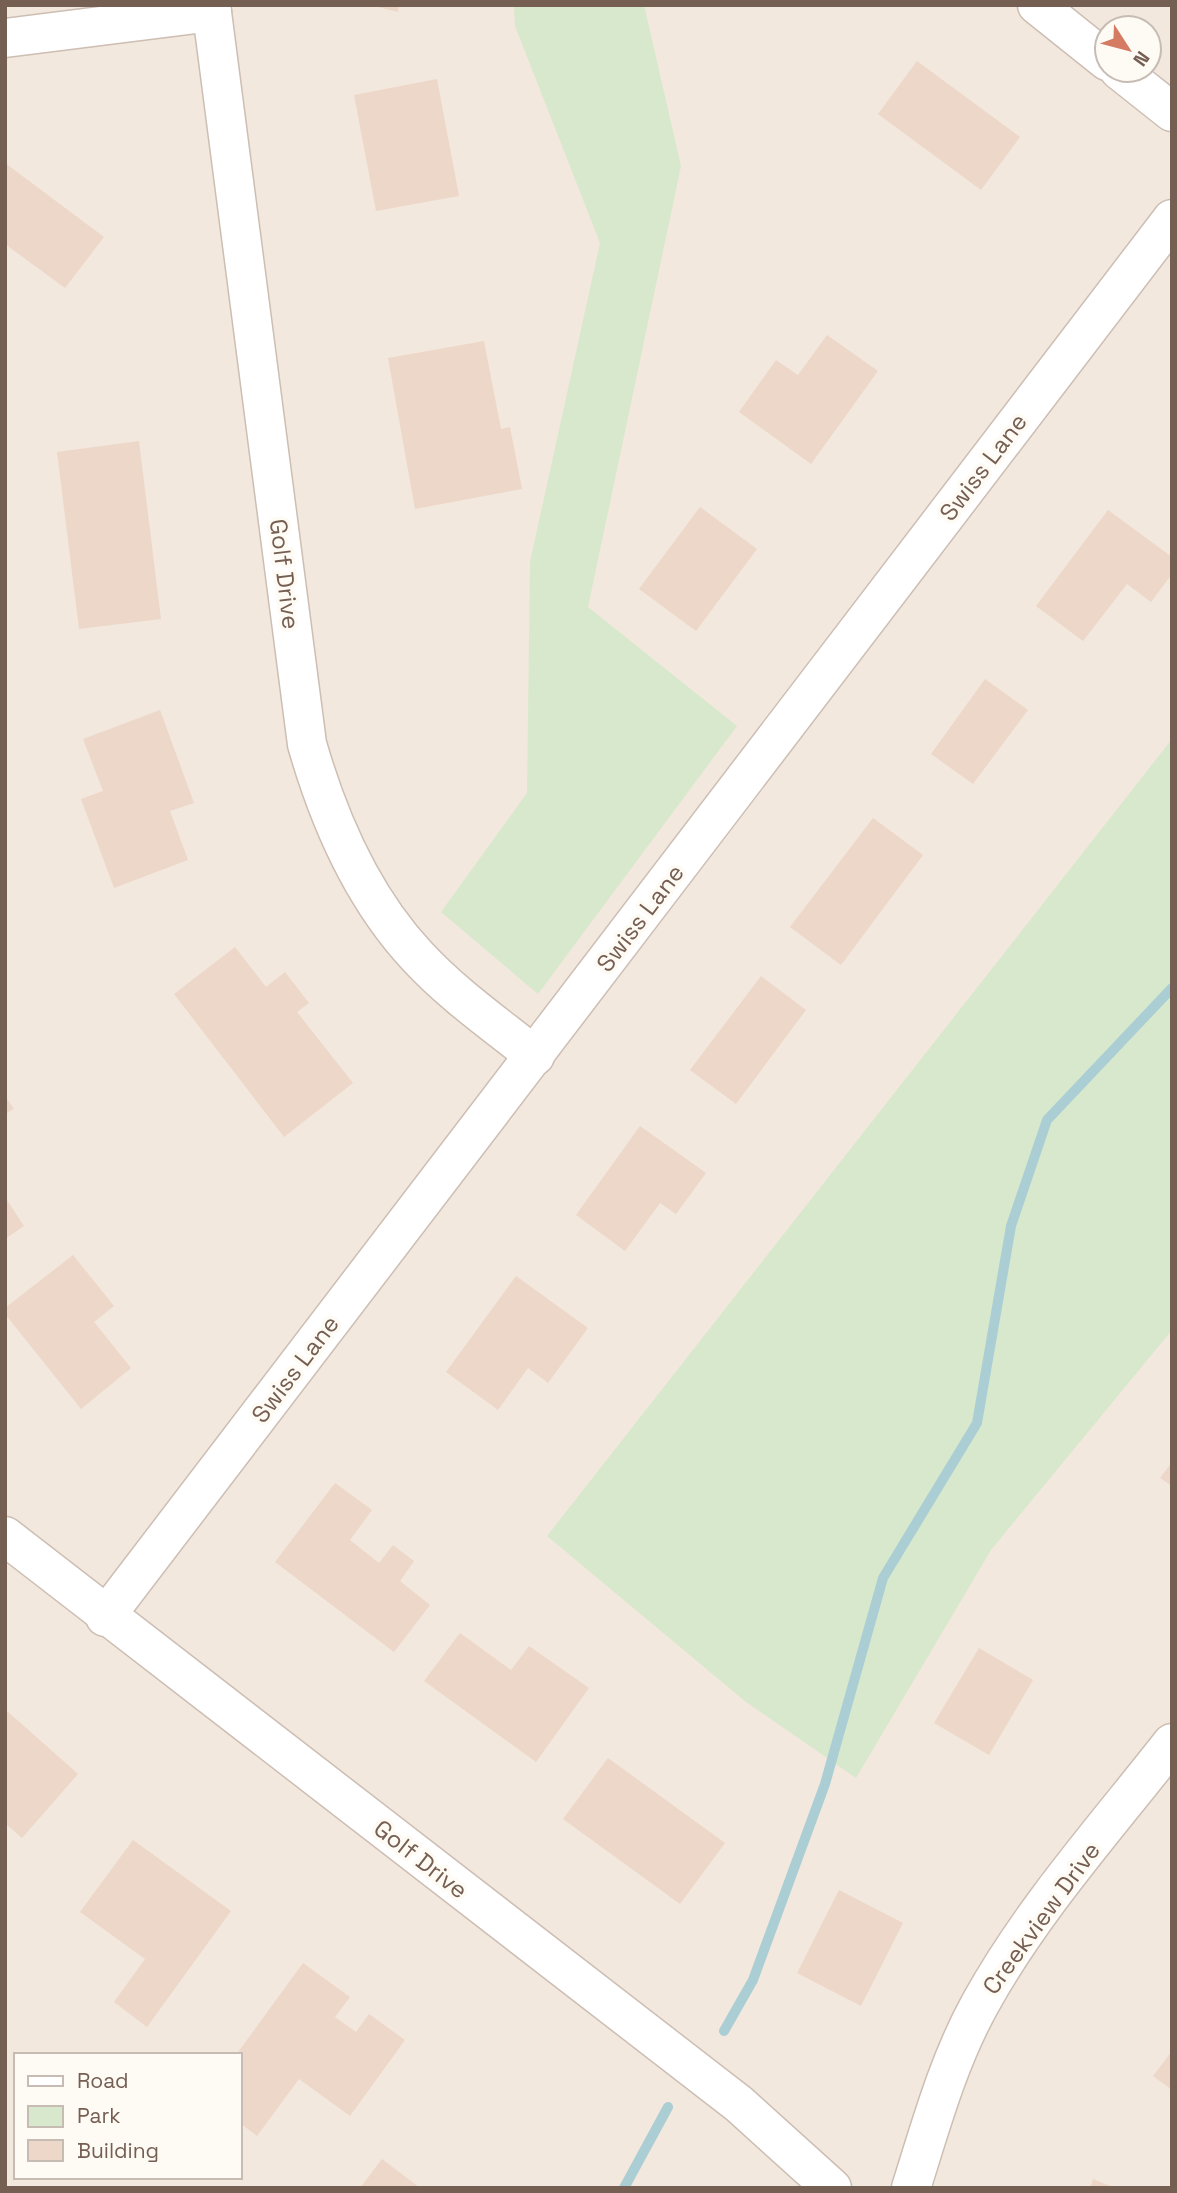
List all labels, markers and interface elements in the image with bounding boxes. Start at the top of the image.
north arrow [1093,14,1163,84]
text: N [1127,46,1155,71]
street label: Swiss Lane [932,407,1034,527]
street label: Golf Drive [263,517,307,631]
street label: Swiss Lane [589,858,691,978]
street label: Swiss Lane [244,1309,346,1429]
street label: Golf Drive [368,1813,474,1905]
street label: Creekview Drive [975,1836,1107,2000]
legend [14,2053,242,2179]
text: Road [77,2067,129,2094]
text: Park [77,2102,121,2129]
text: Building [77,2137,159,2164]

